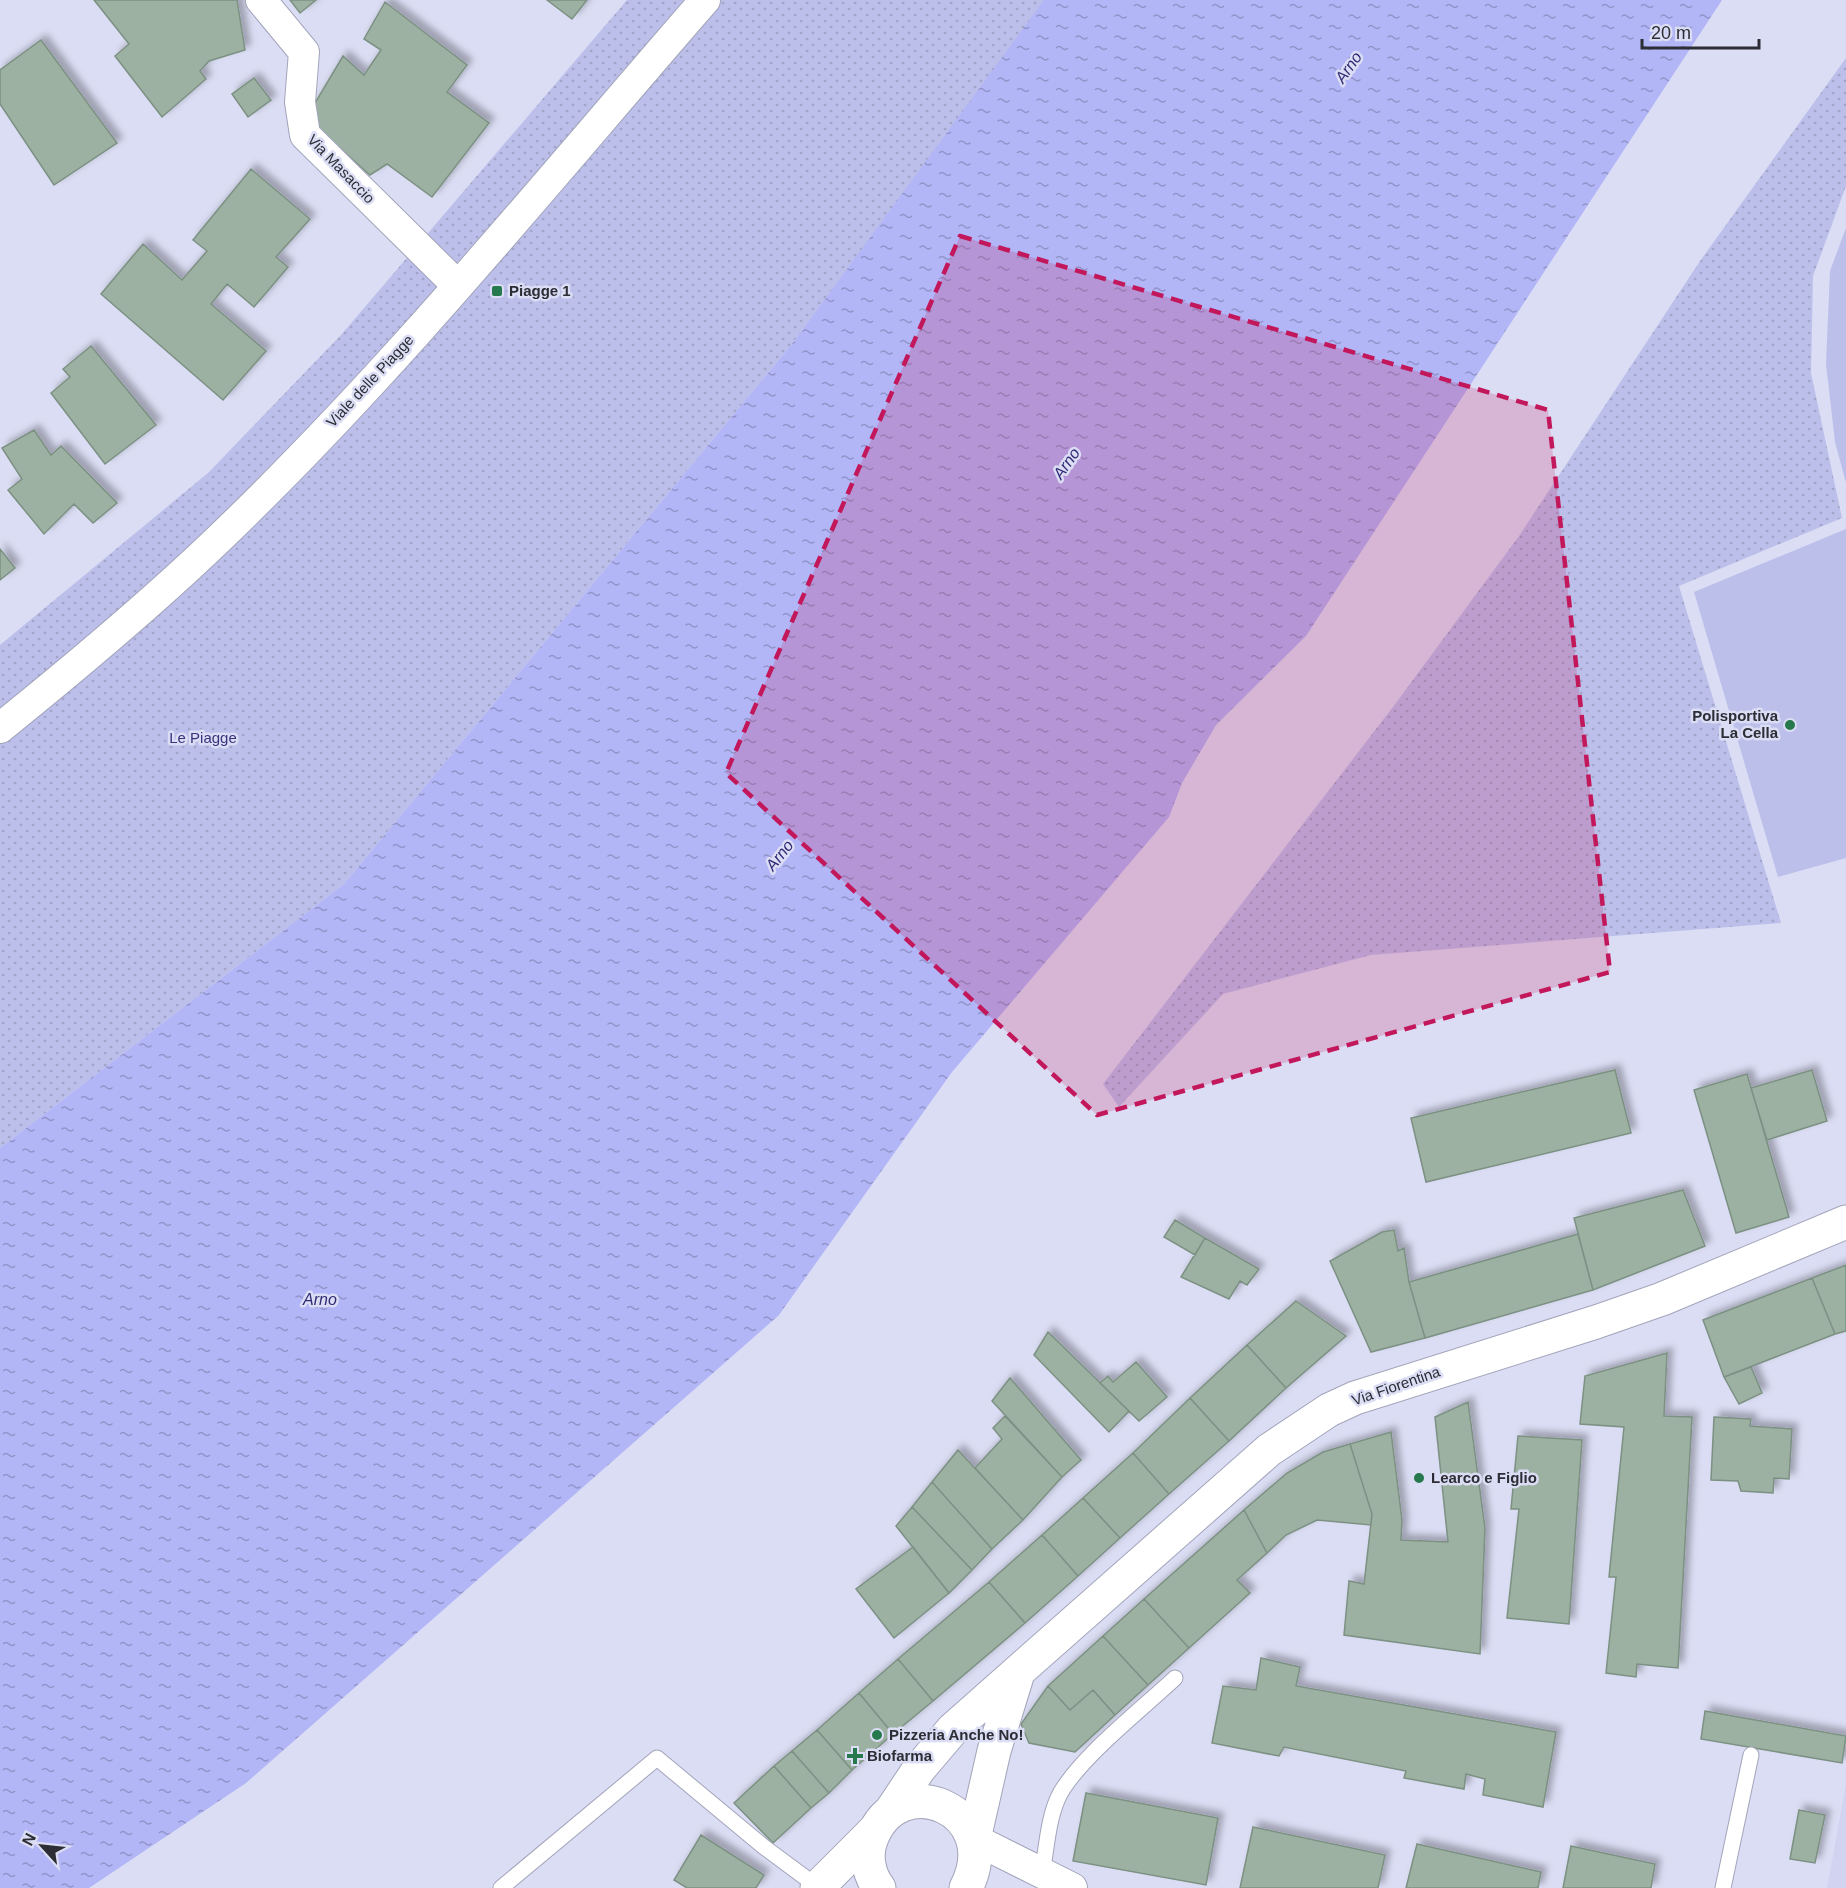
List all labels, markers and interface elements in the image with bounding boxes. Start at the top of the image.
scale bar [1642,12,1759,50]
text: 20 m [1651,23,1691,43]
water label: Arno [1331,48,1365,87]
street label: Via Masaccio [304,131,378,207]
place label: Piagge 1 [509,282,571,299]
marker: Piagge 1 [490,284,504,298]
street label: Viale delle Piagge [323,331,417,430]
water label: Arno [1049,444,1083,483]
place label: Polisportiva La Cella [1692,707,1779,741]
marker: Polisportiva La Cella [1783,718,1797,732]
park label: Le Piagge [169,729,237,746]
water label: Arno [762,837,797,875]
water label: Arno [302,1291,337,1308]
street label: Via Fiorentina [1349,1362,1443,1409]
place label: Learco e Figlio [1431,1469,1537,1486]
marker: Learco e Figlio [1412,1471,1426,1485]
place label: Pizzeria Anche No! [889,1726,1023,1743]
marker: Pizzeria Anche No! [870,1728,884,1742]
place label: Biofarma [867,1747,933,1764]
marker: Biofarma [848,1749,862,1763]
north arrow [12,1816,72,1876]
text: N [19,1830,39,1848]

